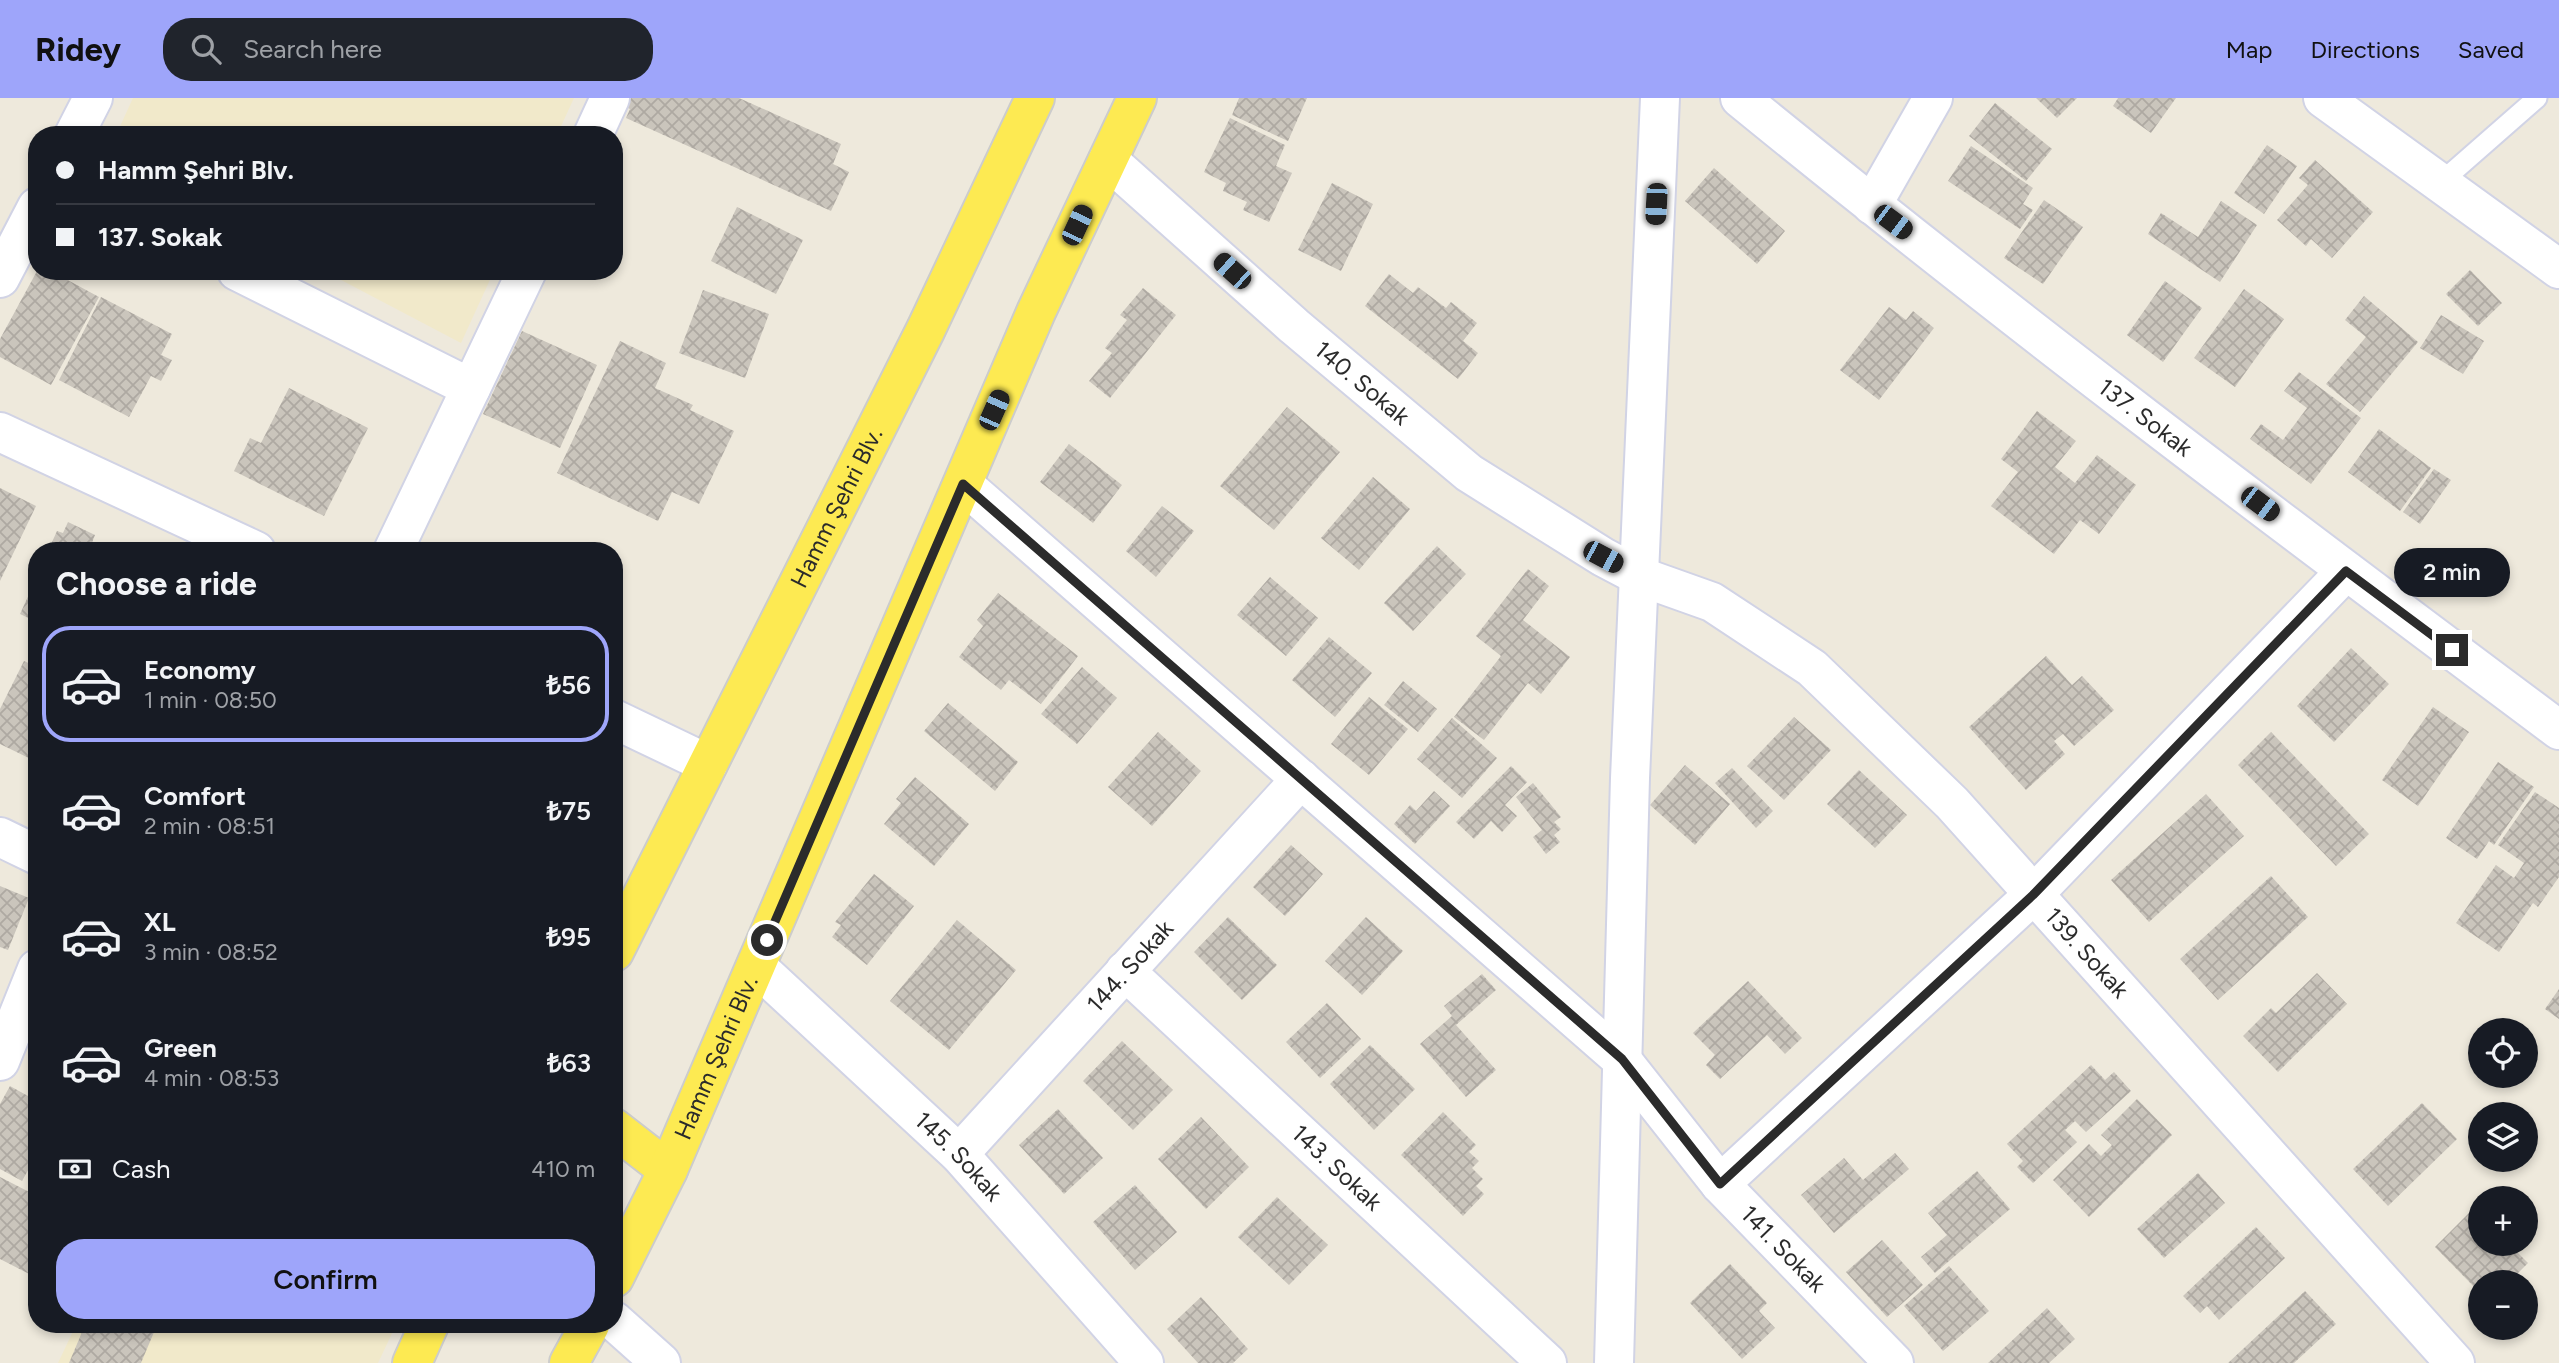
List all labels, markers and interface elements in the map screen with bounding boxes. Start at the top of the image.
search box [163,18,653,81]
text: Ridey [35,30,121,69]
icon: search [187,30,225,68]
text: Search here [243,33,382,65]
text: Map [2226,35,2272,64]
text: Directions [2310,35,2420,64]
text: Saved [2458,35,2524,64]
text: Hamm Şehri Blv. [98,154,294,186]
car [1645,182,1668,226]
car [1870,201,1917,243]
car [1059,202,1096,248]
text: 137. Sokak [98,221,223,253]
car [1210,249,1255,293]
street label: 140. Sokak [1309,335,1416,431]
street label: 137. Sokak [2093,372,2198,463]
car [976,387,1013,433]
street label: Hamm Şehri Blv. [784,422,888,592]
car [2237,483,2284,525]
car [1580,538,1627,576]
callout: 2 min [2394,548,2510,598]
text: 2 min [2423,558,2481,586]
text: Choose a ride [56,565,257,603]
route end [2436,634,2468,666]
icon: car [60,653,123,716]
text: Economy [144,654,256,686]
text: ₺56 [546,669,591,701]
text: 1 min · 08:50 [144,686,277,714]
icon: car [60,779,123,842]
text: Comfort [144,780,246,812]
text: ₺75 [547,795,591,827]
text: 2 min · 08:51 [144,812,275,840]
street label: 139. Sokak [2039,901,2135,1004]
icon: car [60,905,123,968]
text: XL [144,906,176,938]
street label: 144. Sokak [1080,914,1179,1018]
text: ₺95 [546,921,591,953]
route start [751,924,783,956]
text: 3 min · 08:52 [144,938,278,966]
street label: Hamm Şehri Blv. [668,971,764,1144]
map controls [2468,1018,2538,1340]
button: locate [2468,1018,2538,1088]
icon: car [60,1031,123,1094]
text: Green [144,1032,217,1064]
text: ₺63 [547,1047,591,1079]
text: 4 min · 08:53 [144,1064,279,1092]
button: layers [2468,1102,2538,1172]
street label: 145. Sokak [909,1105,1009,1207]
street label: 143. Sokak [1286,1118,1389,1217]
icon: cash [56,1150,94,1188]
text: Cash [112,1153,171,1185]
text: 410 m [531,1155,595,1183]
button: + [2468,1186,2538,1256]
street label: 141. Sokak [1735,1199,1832,1298]
button: Confirm [56,1239,595,1319]
button: − [2468,1270,2538,1340]

